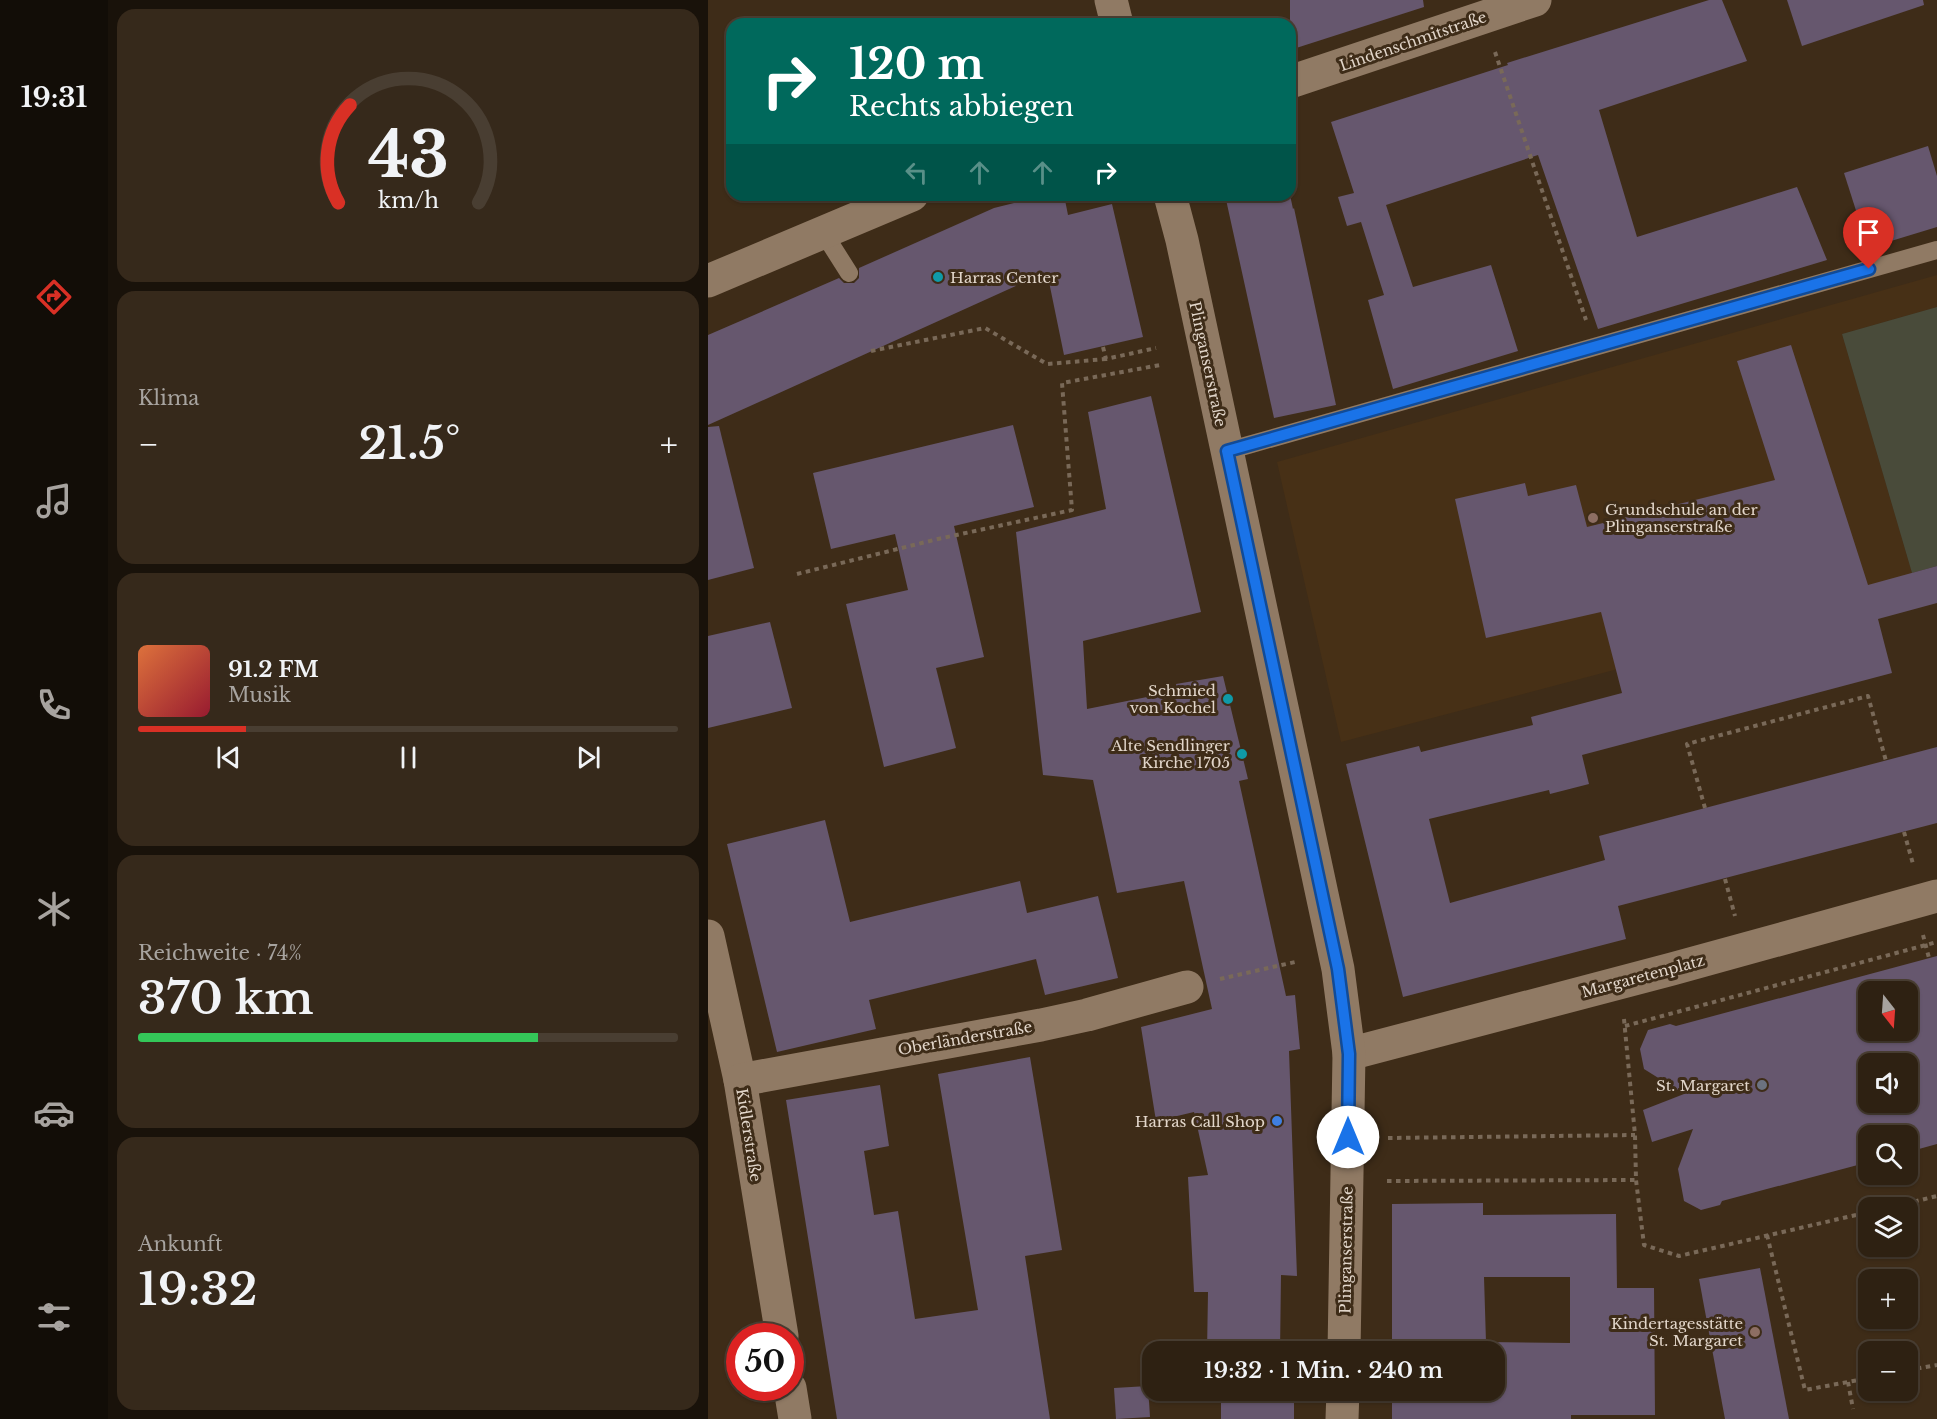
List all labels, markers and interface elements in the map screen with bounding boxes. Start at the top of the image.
street label: Lindenschmitstraße [1337,7,1489,75]
text: 120 m [849,38,984,90]
icon: right [750,42,828,120]
text: 19:31 [21,81,87,114]
text: Rechts abbiegen [849,90,1074,123]
text: 43 [367,116,449,194]
icon: left [900,156,933,189]
icon: ahead [963,156,996,189]
icon: ahead [1026,156,1059,189]
icon: right [1089,156,1122,189]
text: km/h [378,187,439,214]
pin [1843,207,1894,269]
icon: arrive [1852,216,1885,249]
place label: Harras Center [950,268,1059,287]
marker: Harras Center [931,270,945,284]
icon: directions [33,276,75,318]
street label: Plinganserstraße [1185,300,1231,428]
text: Klima [138,386,199,410]
text: 21.5° [358,415,460,471]
text: − [138,424,159,465]
text: + [660,424,678,465]
icon: music [33,480,75,522]
place label: Grundschule an der Plinganserstraße [1605,500,1758,536]
marker: Grundschule an der Plinganserstraße [1586,511,1600,525]
text: 91.2 FM [228,656,319,683]
place label: Schmied von Kochel [1130,681,1216,717]
text: Musik [228,683,291,707]
icon: phone [33,684,75,726]
marker: Schmied von Kochel [1221,692,1235,706]
place label: Alte Sendlinger Kirche 1705 [1110,736,1231,772]
icon: previous [212,741,245,774]
icon: pause [392,741,425,774]
icon: next [572,741,605,774]
marker: Alte Sendlinger Kirche 1705 [1235,747,1249,761]
icon: climate [33,888,75,930]
text: Reichweite · 74% [138,941,302,965]
street label: Margaretenplatz [1579,950,1707,1002]
text: 370 km [138,970,314,1026]
north arrow [1858,981,1918,1041]
map controls [1858,981,1918,1401]
street label: Oberländerstraße [896,1017,1034,1059]
button: sound [1858,1053,1918,1113]
place label: St. Margaret [1656,1076,1750,1095]
marker: St. Margaret [1755,1078,1769,1092]
street label: Kidlerstraße [732,1087,766,1183]
icon: car [33,1092,75,1134]
position arrow [1316,1105,1380,1169]
place label: Harras Call Shop [1135,1112,1265,1131]
marker: Harras Call Shop [1270,1114,1284,1128]
button: search [1858,1125,1918,1185]
street label: Plinganserstraße [1335,1186,1357,1314]
button: layers [1858,1197,1918,1257]
text: Ankunft [138,1232,223,1256]
text: 19:32 [138,1261,258,1317]
button: + [1858,1269,1918,1329]
icon: filters [33,1296,75,1338]
place label: Kindertagesstätte St. Margaret [1611,1314,1743,1350]
speed limit sign: 50 [726,1323,804,1401]
marker: Kindertagesstätte St. Margaret [1748,1325,1762,1339]
button: − [1858,1341,1918,1401]
text: 19:32 · 1 Min. · 240 m [1204,1357,1443,1384]

